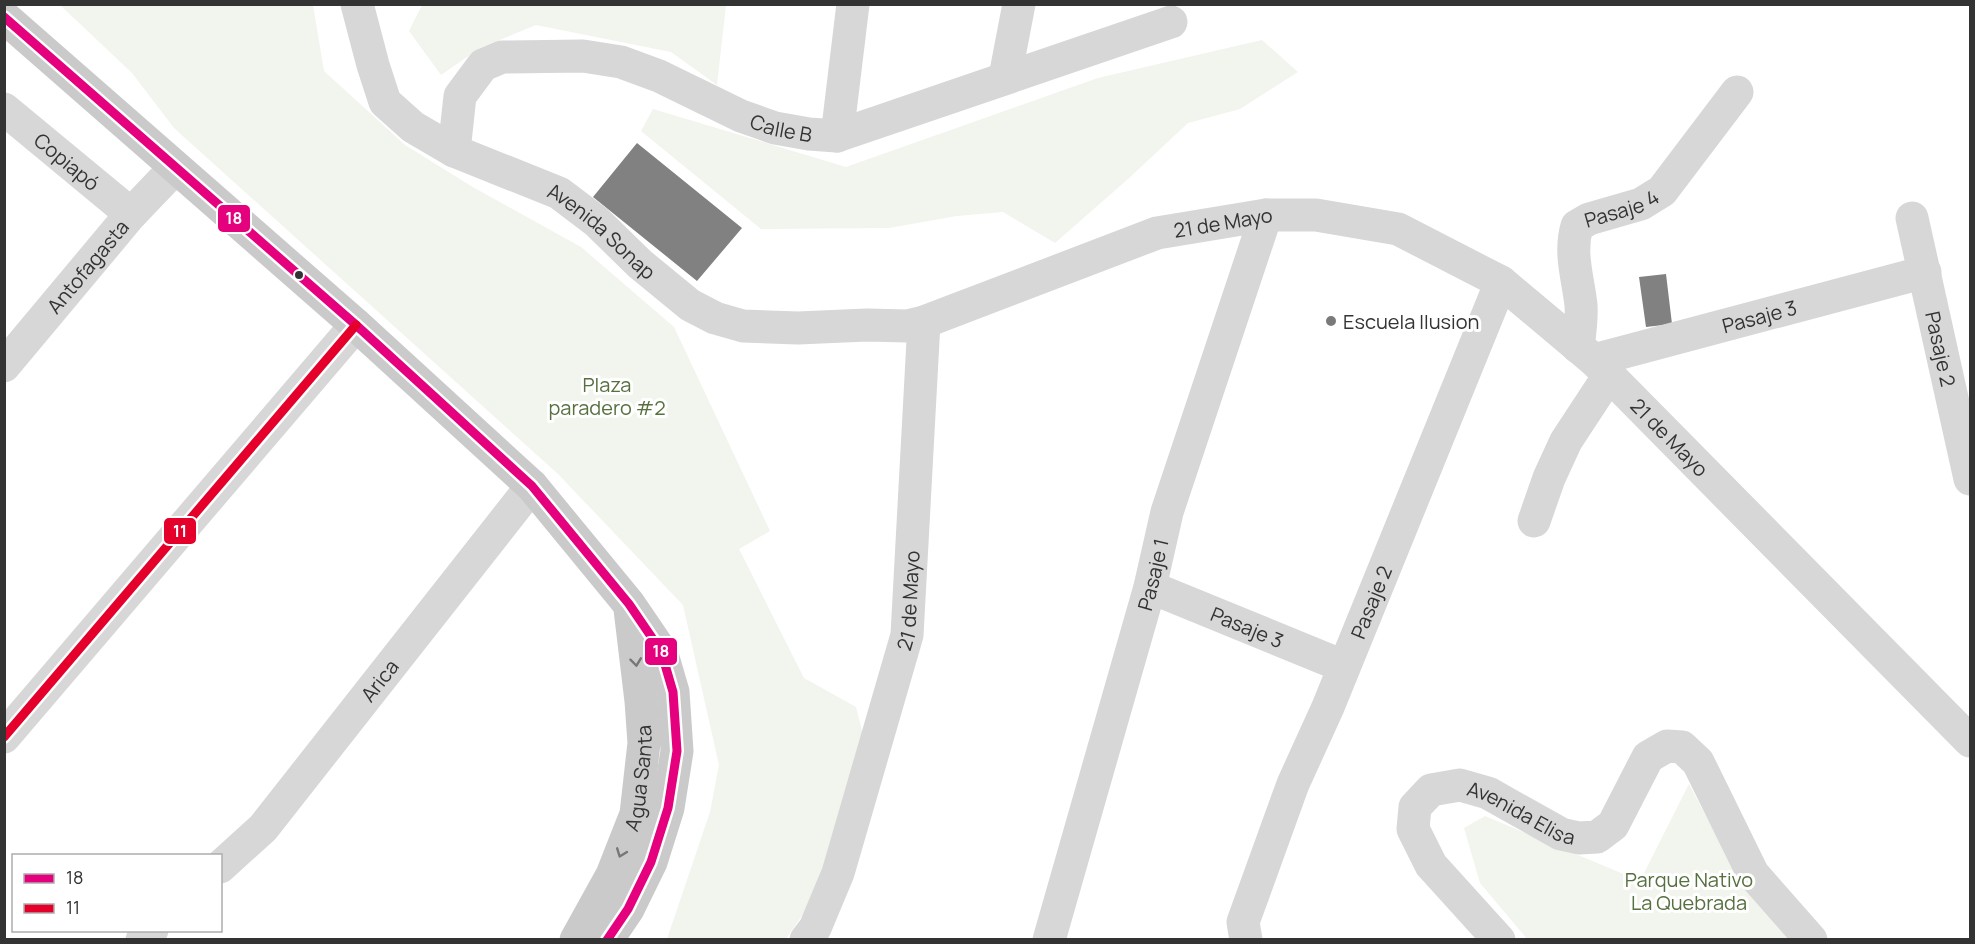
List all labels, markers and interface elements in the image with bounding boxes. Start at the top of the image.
street label: Calle B [747,107,814,148]
street label: Copiapó [29,126,106,196]
street label: Avenida Sonap [544,176,662,285]
street label: Pasaje 4 [1581,183,1664,233]
street label: 21 de Mayo [1172,202,1273,244]
line badge: 18 [217,204,251,233]
text: 18 [226,207,242,229]
street label: Antofagasta [40,214,134,319]
unlabelled marker [293,269,305,281]
street label: Pasaje 3 [1719,293,1800,339]
place label: Escuela Ilusion [1343,308,1479,335]
street label: Pasaje 2 [1920,309,1963,389]
marker: Escuela Ilusion [1324,314,1338,328]
park label: Plaza paradero #2 [548,371,666,421]
street label: 21 de Mayo [1625,392,1715,482]
line badge: 11 [163,517,197,545]
text: 11 [173,520,187,542]
street label: Pasaje 1 [1131,536,1174,613]
street label: 21 de Mayo [890,550,925,654]
street label: Pasaje 2 [1344,561,1398,642]
street label: Pasaje 3 [1207,600,1288,654]
line badge: 18 [644,637,678,666]
text: 18 [653,640,669,662]
street label: Arica [354,654,404,707]
one-way arrow [630,657,642,667]
street label: Agua Santa [617,724,658,835]
street label: Avenida Elisa [1464,774,1578,850]
one-way arrow [615,848,628,858]
legend [12,854,222,932]
text: 18 [66,865,83,889]
park label: Parque Nativo La Quebrada [1625,866,1753,916]
text: 11 [66,895,80,919]

